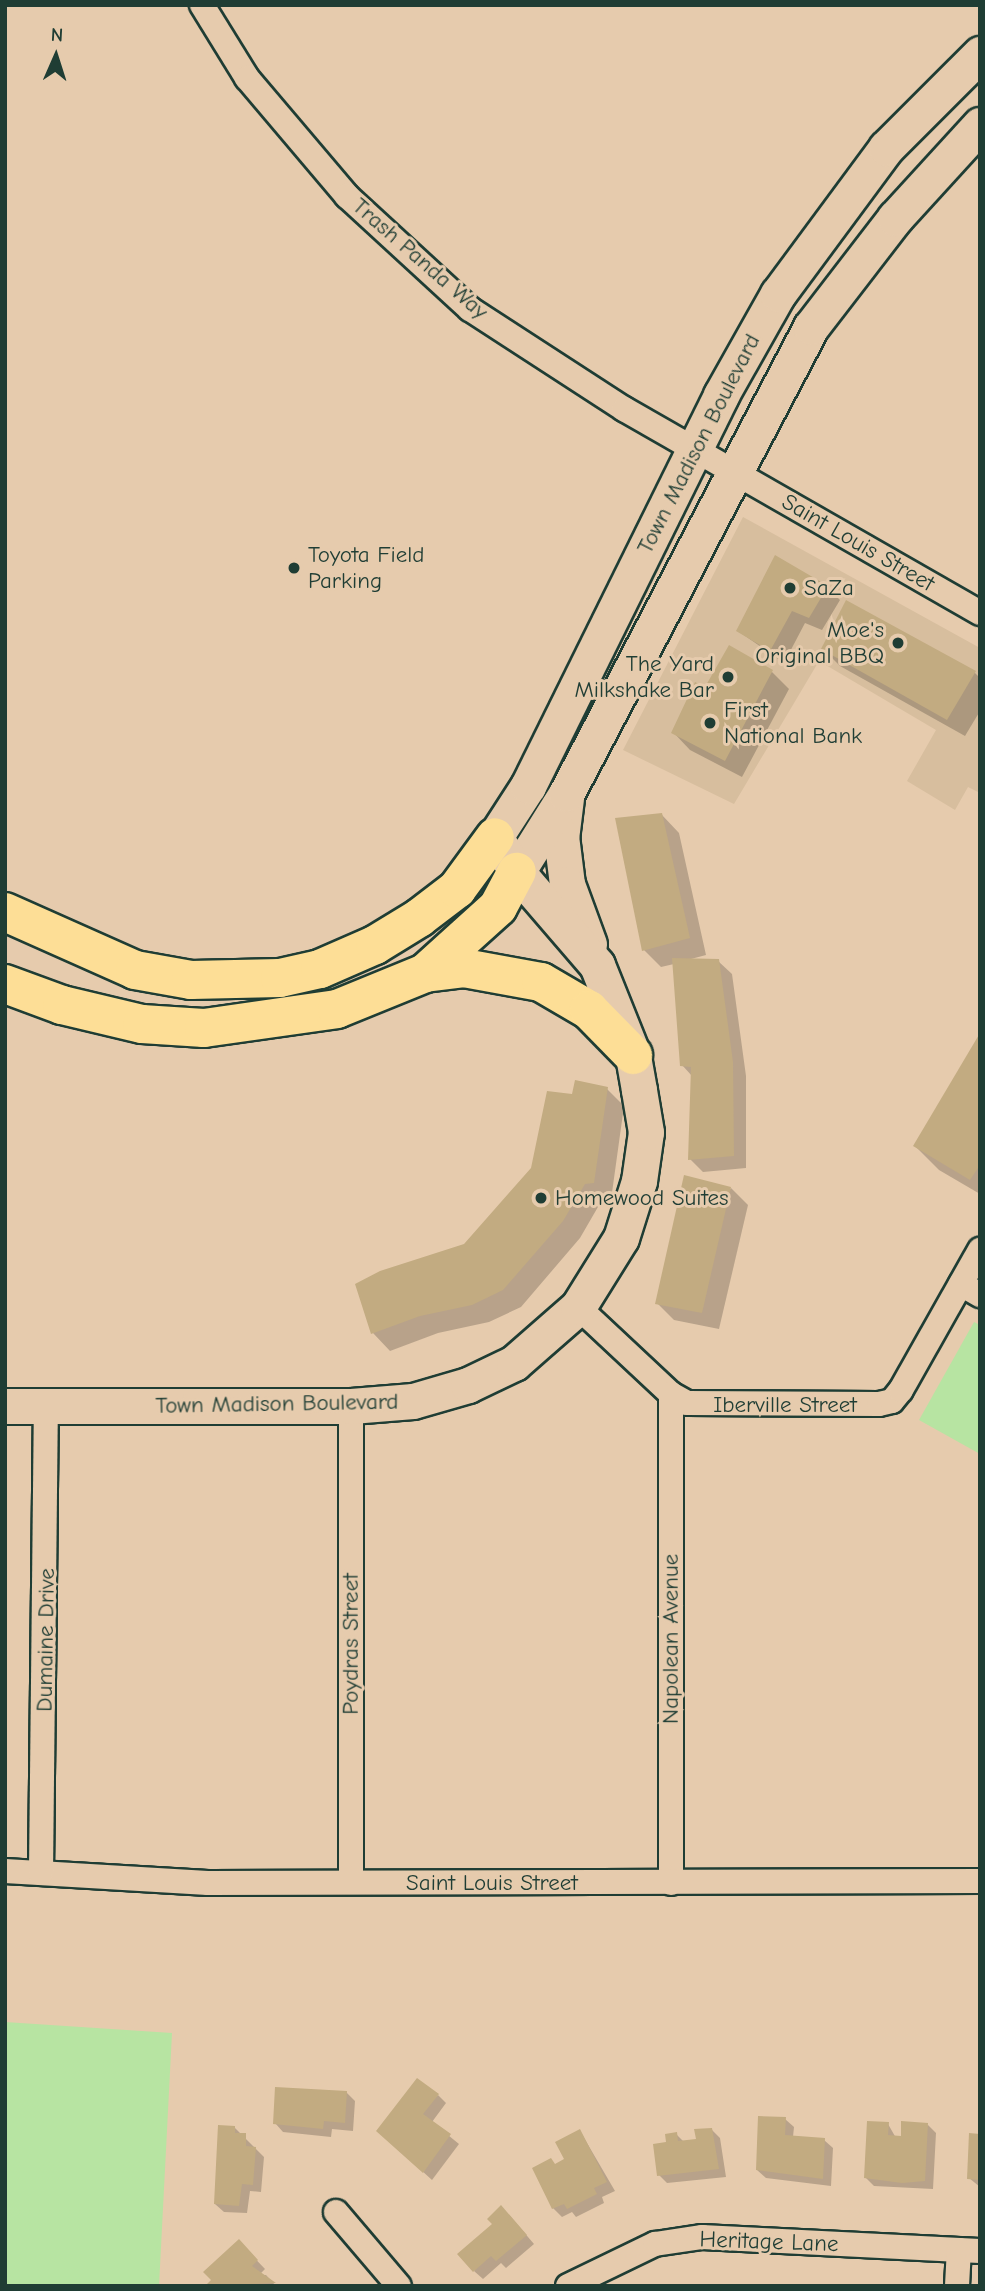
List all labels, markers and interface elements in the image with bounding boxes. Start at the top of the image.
north arrow [21,21,91,91]
text: N [50,24,64,46]
street label: Trash Panda Way [346,193,494,325]
street label: Town Madison Boulevard [632,329,766,559]
street label: Saint Louis Street [777,488,939,598]
place label: Toyota Field Parking [308,541,425,595]
marker: Toyota Field Parking [286,560,302,576]
place label: SaZa [804,574,854,602]
marker: SaZa [782,580,798,596]
place label: Moe's Original BBQ [755,616,884,670]
marker: Moe's Original BBQ [890,635,906,651]
place label: The Yard Milkshake Bar [574,650,714,704]
marker: The Yard Milkshake Bar [720,669,736,685]
place label: First National Bank [724,696,862,750]
marker: First National Bank [702,715,718,731]
place label: Homewood Suites [555,1184,729,1212]
marker: Homewood Suites [533,1190,549,1206]
street label: Town Madison Boulevard [155,1388,399,1420]
street label: Iberville Street [713,1391,857,1419]
street label: Napolean Avenue [657,1554,685,1724]
street label: Dumaine Drive [31,1568,61,1712]
street label: Poydras Street [337,1573,365,1715]
street label: Saint Louis Street [406,1869,578,1897]
street label: Heritage Lane [699,2226,839,2258]

